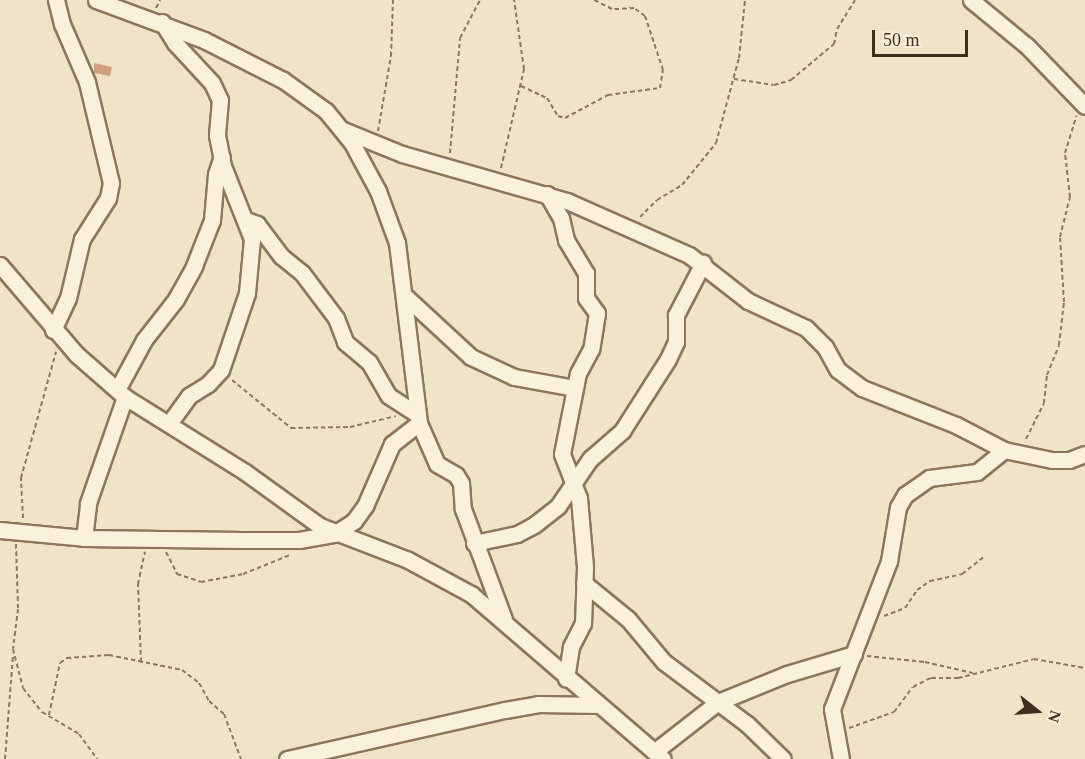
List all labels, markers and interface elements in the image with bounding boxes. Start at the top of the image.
scale bar [875,18,971,56]
text: 50 m [883,30,920,50]
north arrow [1007,681,1067,741]
text: N [1045,708,1065,724]

